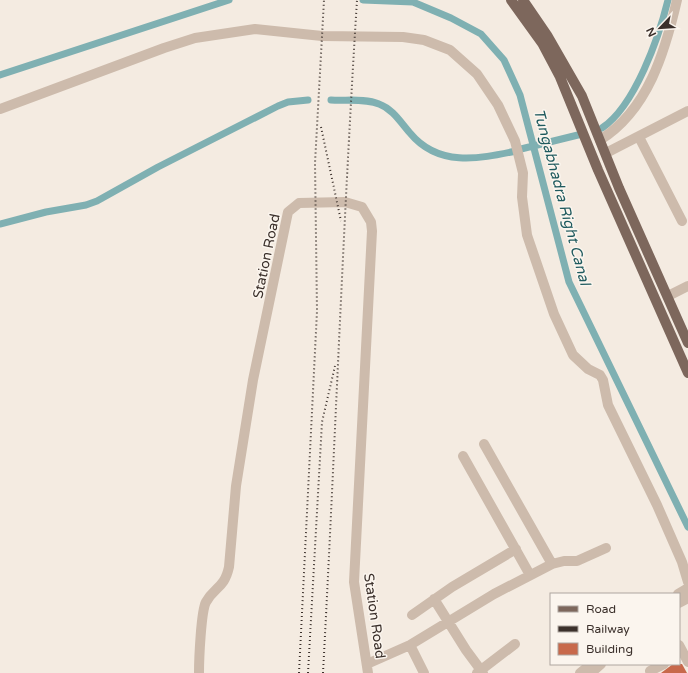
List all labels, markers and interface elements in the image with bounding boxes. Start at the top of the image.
north arrow [640,8,680,48]
text: N [644,25,659,39]
water label: Tungabhadra Right Canal [530,107,595,289]
street label: Station Road [249,212,284,300]
street label: Station Road [360,572,389,660]
legend [550,593,680,665]
text: Road [586,602,616,616]
text: Railway [586,622,630,636]
text: Building [586,642,633,656]

